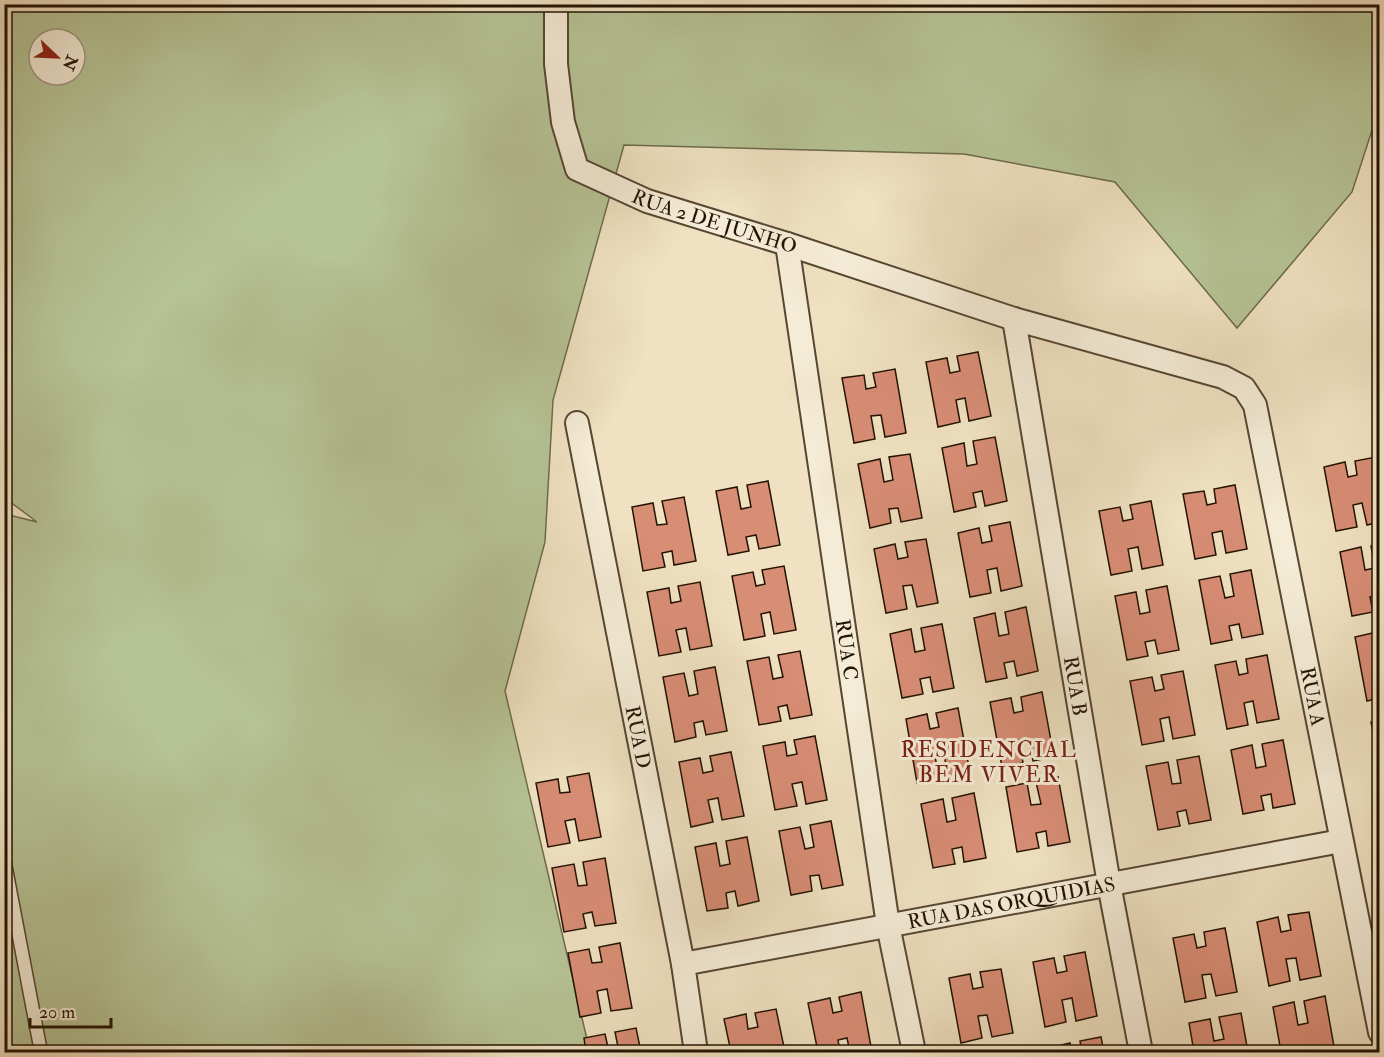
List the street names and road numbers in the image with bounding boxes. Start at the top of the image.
street label: RUA 2 DE JUNHO [628,184,800,259]
street label: RUA C [830,617,864,682]
street label: RUA B [1058,654,1092,718]
street label: RUA A [1295,665,1331,729]
street label: RUA D [620,704,656,771]
street label: RUA DAS ORQUIDIAS [906,871,1117,935]

